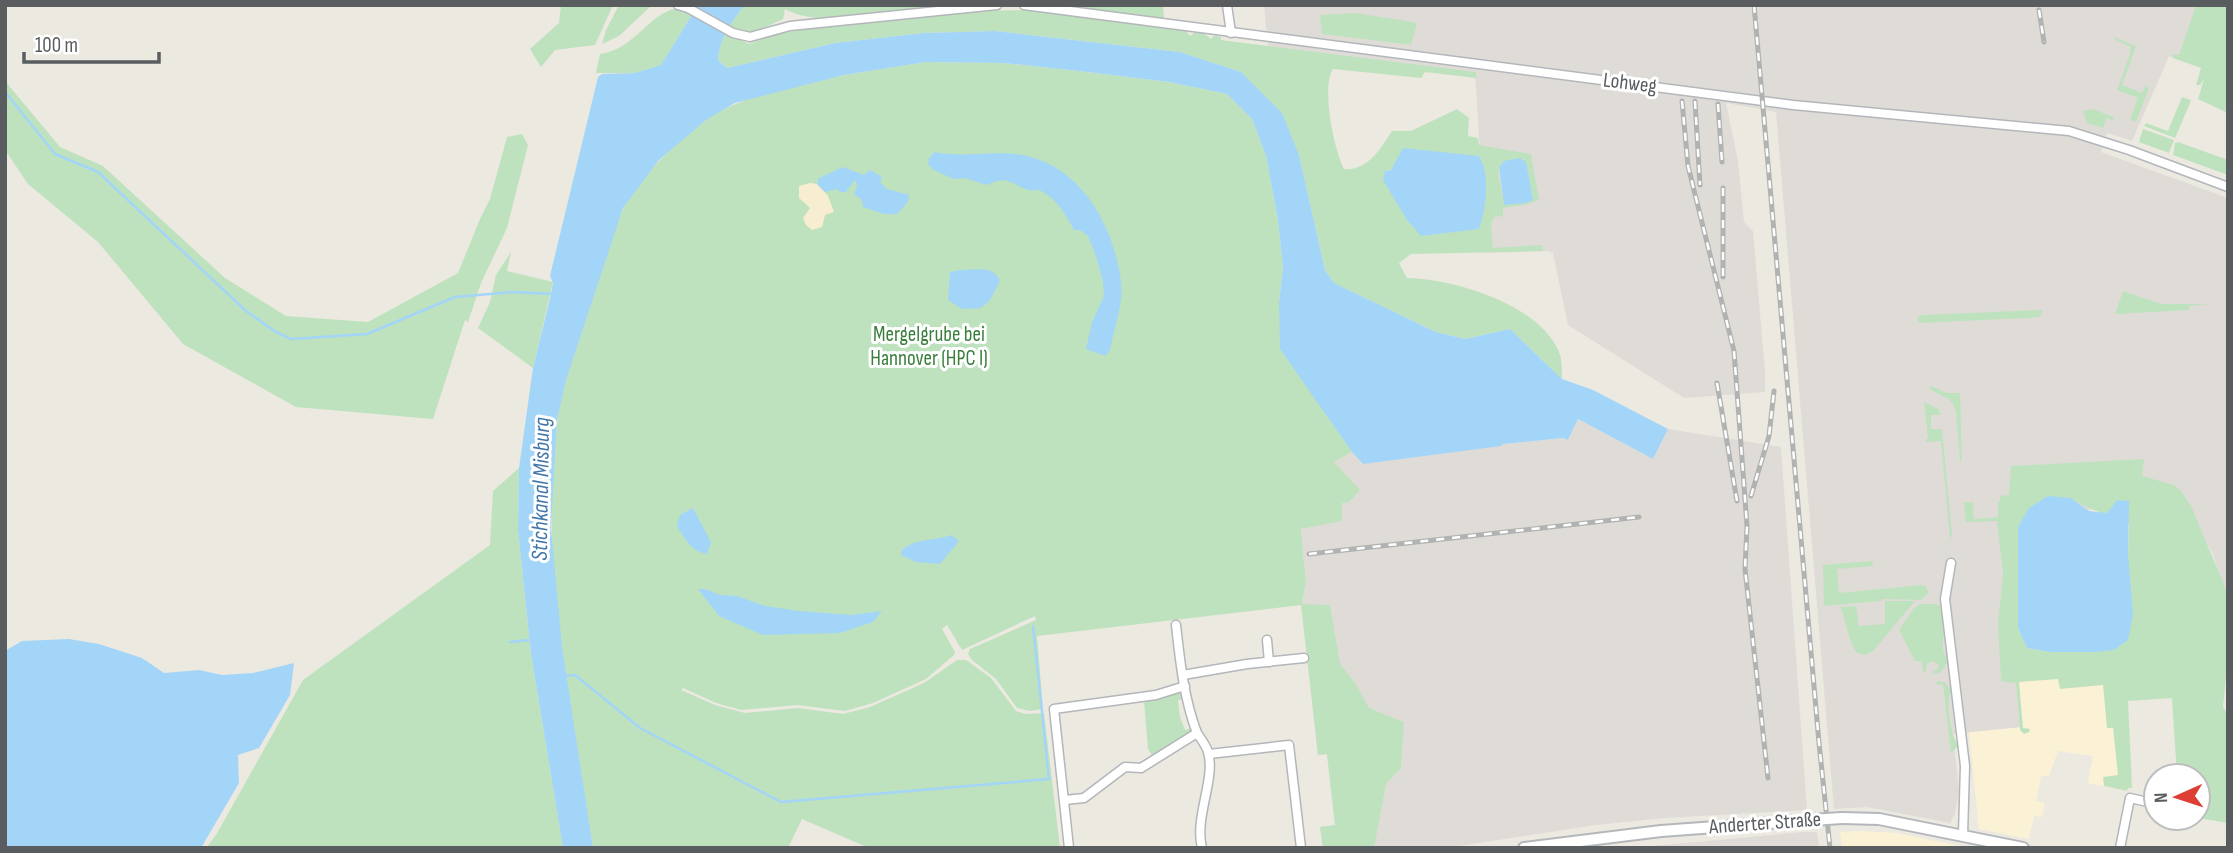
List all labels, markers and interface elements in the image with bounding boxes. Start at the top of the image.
scale bar [24,21,159,65]
text: 100 m [35,33,78,58]
street label: Lohweg [1602,67,1658,99]
park label: Mergelgrube bei Hannover (HPC I) [870,322,988,371]
water label: Stichkanal Misburg [526,416,556,561]
north arrow [2142,762,2212,832]
text: N [2150,792,2173,803]
street label: Anderter Straße [1707,807,1822,839]

